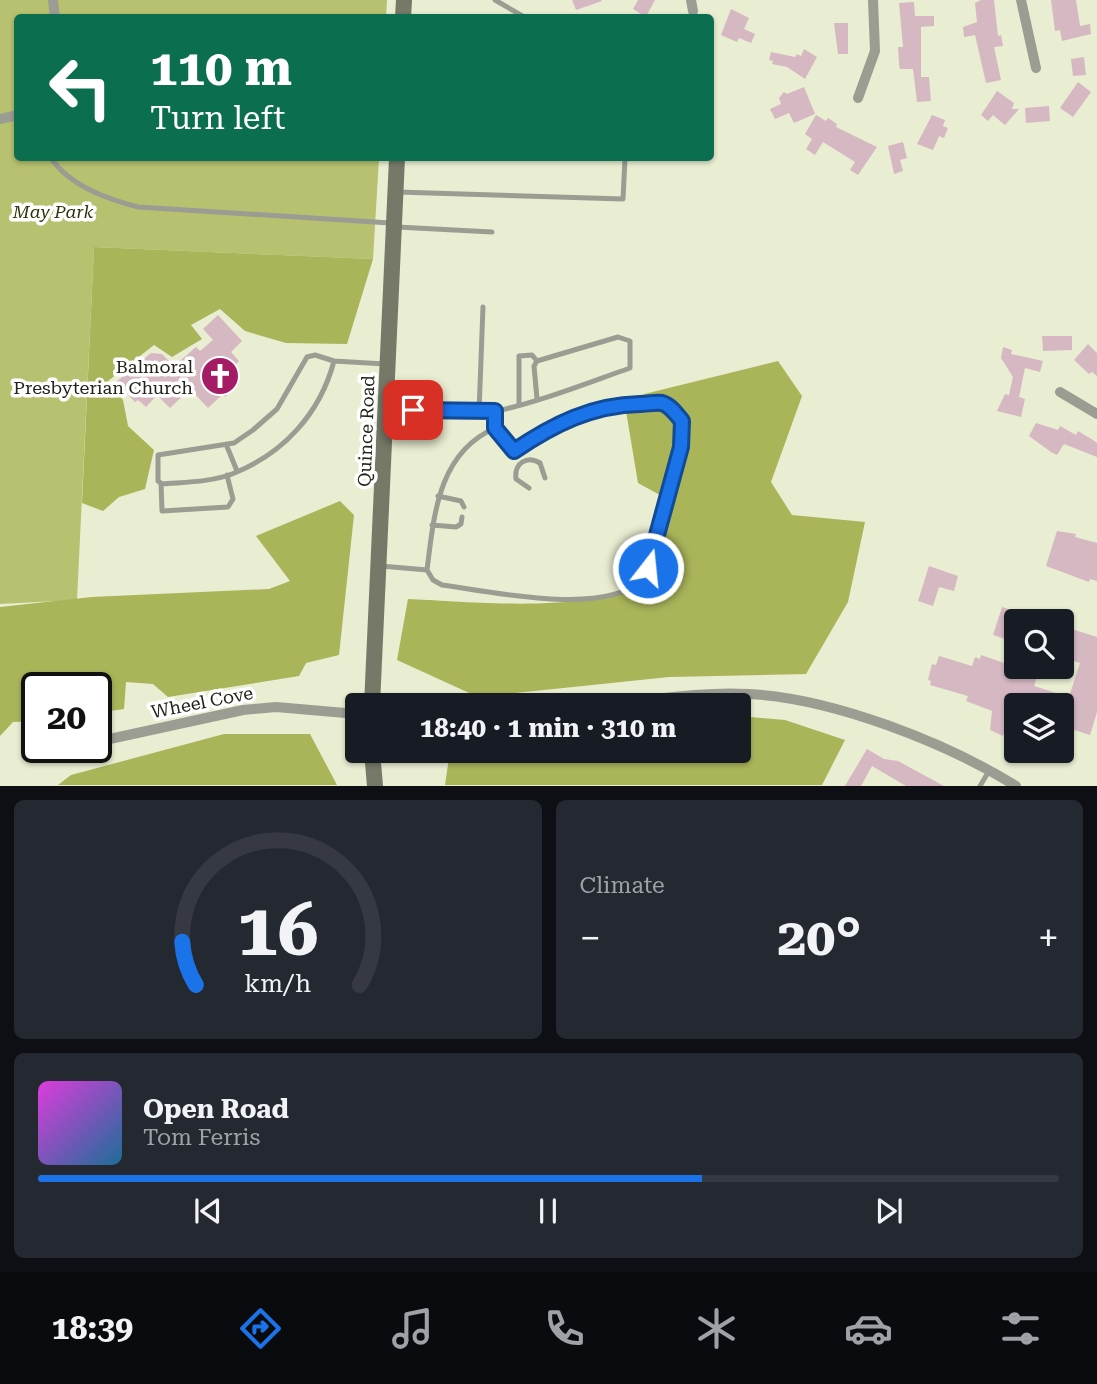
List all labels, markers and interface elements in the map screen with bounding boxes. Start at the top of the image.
text: 110 m [150,40,292,97]
icon: left [35,42,126,133]
text: Turn left [150,99,285,137]
park label: May Park [12,201,93,222]
church icon: Balmoral Presbyterian Church [199,355,241,397]
place label: Balmoral Presbyterian Church [13,356,193,398]
street label: Quince Road [354,374,378,487]
pin [383,380,443,440]
icon: arrive [394,391,432,429]
position arrow [611,531,685,605]
map controls [1004,609,1074,763]
button: search [1004,609,1074,679]
speed limit sign: 20 [21,672,112,763]
street label: Wheel Cove [149,682,255,722]
button: layers [1004,693,1074,763]
text: 18:40 · 1 min · 310 m [420,713,676,743]
text: Climate [580,872,665,899]
text: 16 [237,889,319,974]
text: 20° [777,907,861,968]
text: − [580,916,601,960]
text: + [1038,916,1059,960]
text: km/h [244,969,311,998]
text: Open Road [143,1094,289,1124]
text: Tom Ferris [143,1124,260,1151]
icon: previous [189,1192,227,1230]
icon: pause [529,1192,567,1230]
icon: next [870,1192,908,1230]
icon: directions [236,1304,285,1353]
icon: music [388,1304,437,1353]
icon: phone [540,1304,589,1353]
icon: climate [692,1304,741,1353]
icon: car [844,1304,893,1353]
icon: filters [996,1304,1045,1353]
text: 18:39 [52,1309,133,1347]

